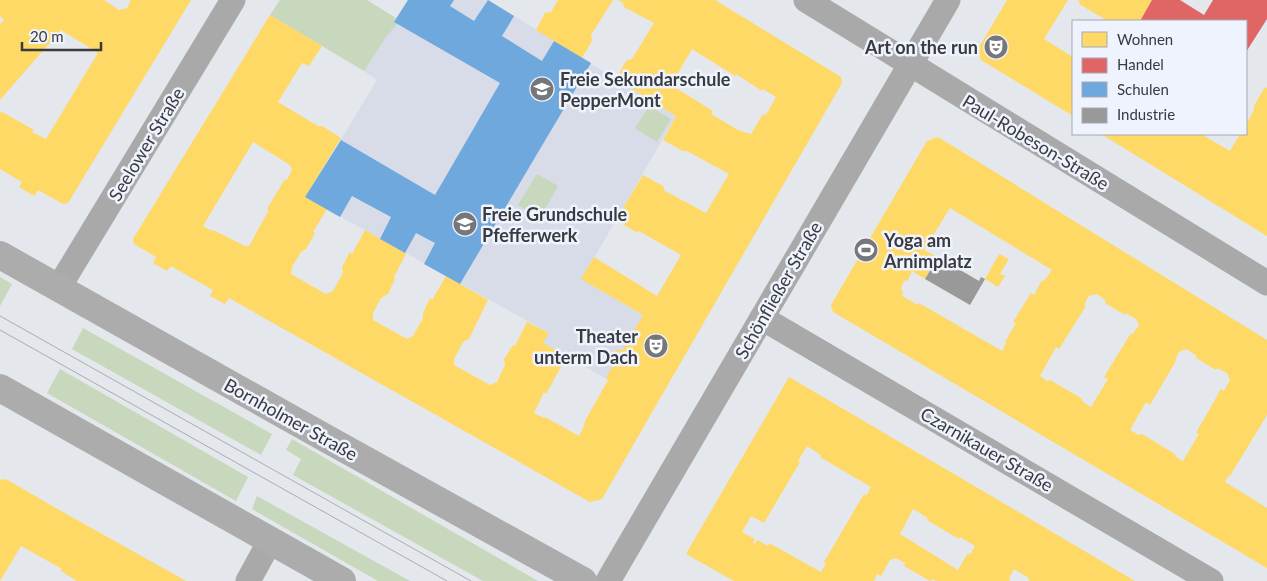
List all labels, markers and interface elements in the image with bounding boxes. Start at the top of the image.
scale bar [22,20,101,52]
legend [1072,20,1247,135]
text: 20 m [30,27,64,45]
text: Wohnen [1117,30,1173,48]
theatre icon: Art on the run [983,34,1009,60]
place label: Art on the run [864,36,978,58]
text: Handel [1117,55,1164,73]
place label: Freie Sekundarschule PepperMont [560,68,731,111]
school or university icon: Freie Sekundarschule PepperMont [529,76,555,102]
text: Schulen [1117,80,1169,98]
street label: Seelower Straße [103,83,189,205]
street label: Paul-Robeson-Straße [959,90,1113,194]
text: Industrie [1117,105,1175,123]
place label: Freie Grundschule Pfefferwerk [482,203,628,246]
school or university icon: Freie Grundschule Pfefferwerk [452,211,478,237]
street label: Schönfließer Straße [730,217,826,363]
place label: Yoga am Arnimplatz [883,229,972,272]
sports icon: Yoga am Arnimplatz [853,237,879,263]
place label: Theater unterm Dach [534,325,638,368]
theatre icon: Theater unterm Dach [643,333,669,359]
street label: Bornholmer Straße [221,373,361,465]
street label: Czarnikauer Straße [917,402,1057,496]

